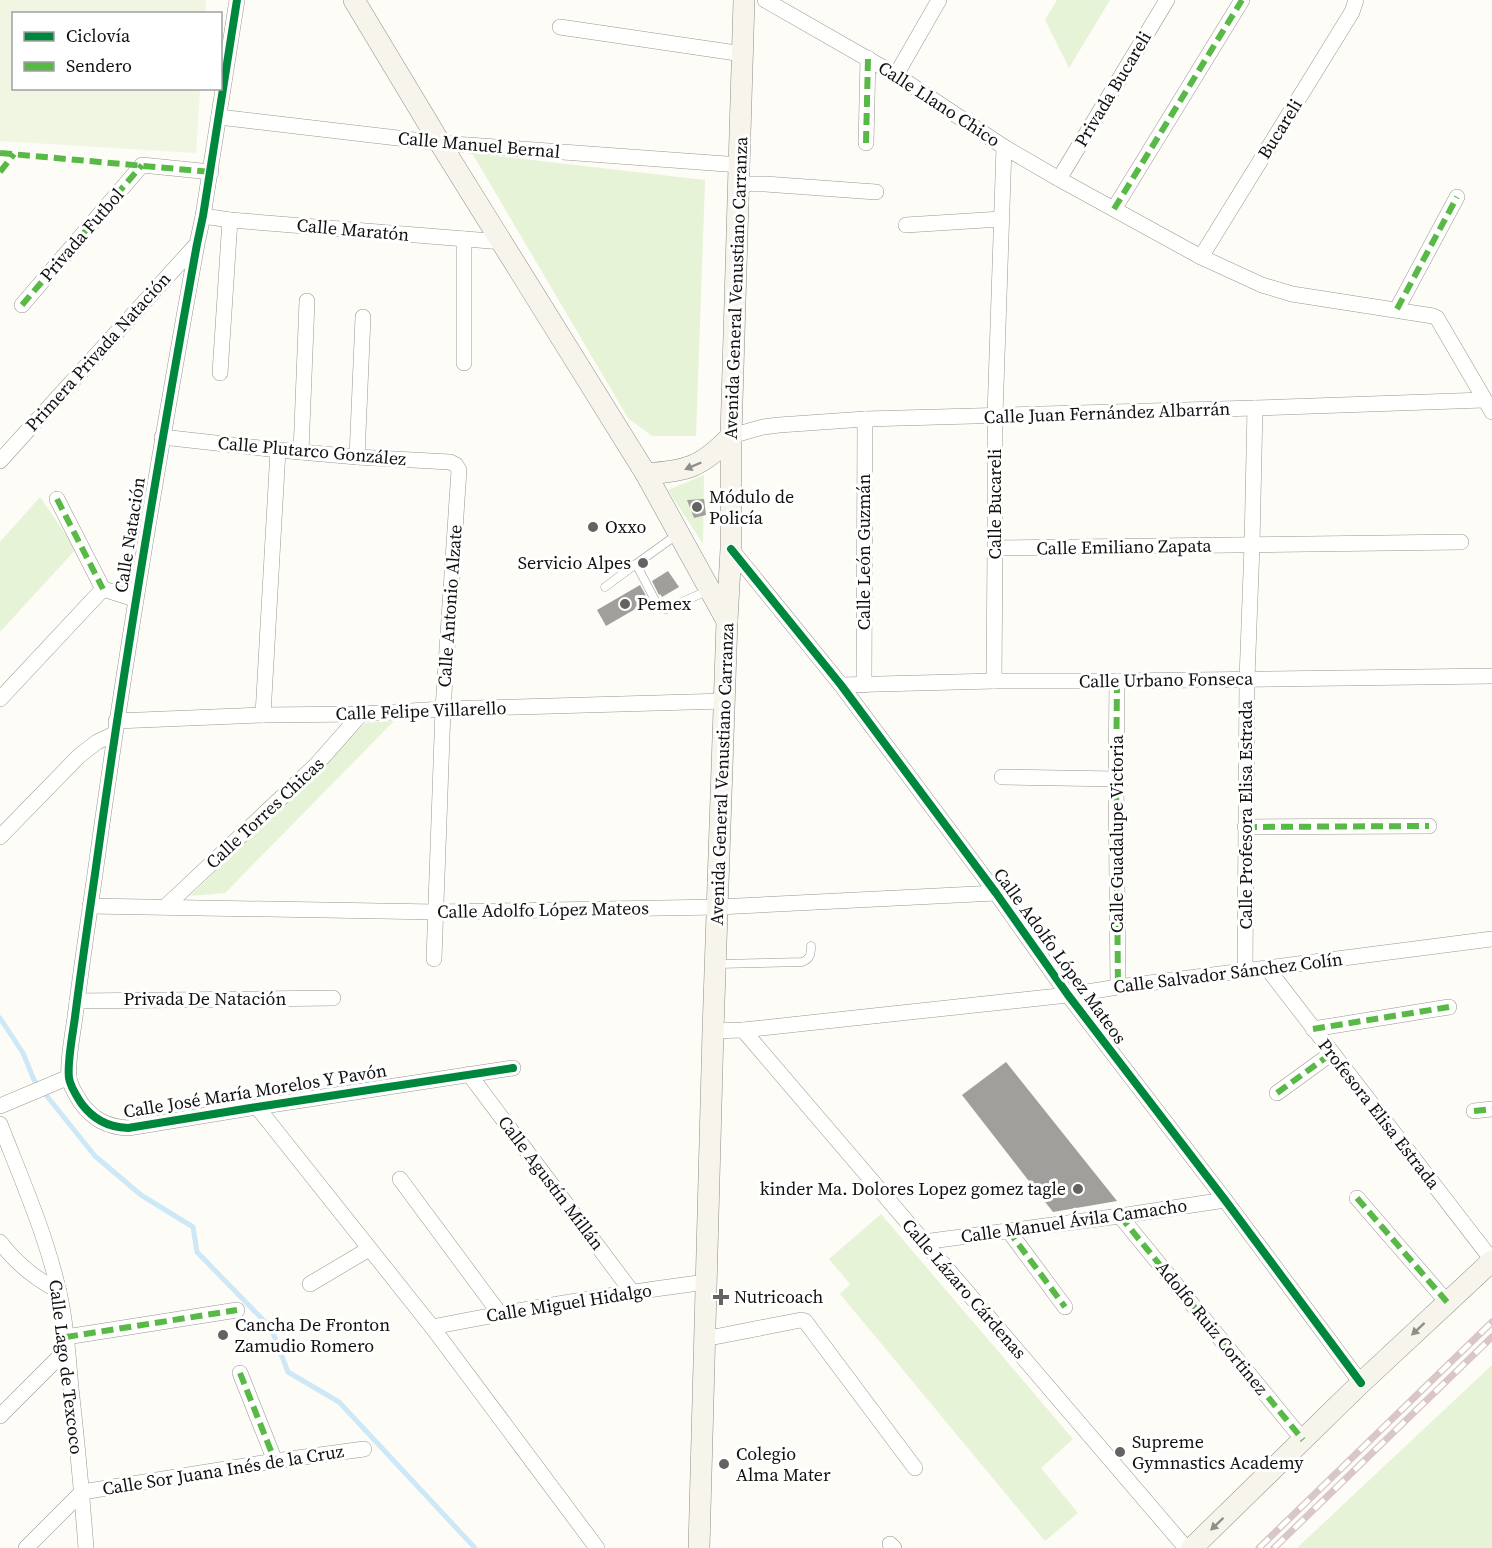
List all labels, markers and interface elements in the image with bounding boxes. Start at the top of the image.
legend [12,12,222,90]
text: Ciclovía [66,23,131,48]
street label: Privada Bucareli [1068,26,1157,151]
text: Sendero [66,53,132,78]
street label: Calle Llano Chico [873,55,1005,152]
street label: Bucareli [1251,94,1308,163]
street label: Calle Manuel Bernal [397,125,561,164]
street label: Avenida General Venustiano Carranza [718,135,753,440]
street label: Privada Futbol [34,183,129,287]
street label: Calle Maratón [296,212,410,247]
street label: Primera Privada Natación [19,267,176,437]
street label: Calle Juan Fernández Albarrán [983,396,1231,429]
street label: Calle Plutarco González [217,430,407,471]
street label: Calle Bucareli [982,449,1007,559]
one-way arrow [685,461,702,470]
street label: Calle León Guzmán [851,474,876,630]
street label: Calle Natación [108,475,151,595]
place label: Módulo de Policía [709,484,794,530]
marker: Módulo de Policía [690,500,704,514]
place label: Oxxo [605,514,646,539]
marker: Oxxo [586,520,600,534]
street label: Calle Antonio Alzate [431,524,468,688]
street label: Calle Emiliano Zapata [1036,532,1213,561]
place label: Servicio Alpes [518,550,631,575]
marker: Servicio Alpes [636,556,650,570]
place label: Pemex [637,591,692,616]
marker: Pemex [618,597,632,611]
street label: Avenida General Venustiano Carranza [704,621,739,926]
street label: Calle Urbano Fonseca [1079,665,1254,694]
street label: Calle Felipe Villarello [335,695,507,726]
street label: Calle Profesora Elisa Estrada [1233,700,1258,930]
street label: Calle Guadalupe Victoria [1104,734,1129,933]
street label: Calle Torres Chicas [200,751,329,874]
street label: Calle Adolfo López Mateos [988,863,1133,1049]
street label: Calle Adolfo López Mateos [437,895,649,924]
street label: Calle Salvador Sánchez Colín [1112,946,1344,999]
street label: Privada De Natación [124,986,286,1011]
street label: Profesora Elisa Estrada [1313,1033,1447,1195]
street label: Calle José María Morelos Y Pavón [121,1057,388,1124]
street label: Calle Agustín Millán [492,1110,610,1255]
place label: kinder Ma. Dolores Lopez gomez tagle [760,1176,1066,1201]
marker: kinder Ma. Dolores Lopez gomez tagle [1071,1182,1085,1196]
street label: Calle Manuel Ávila Camacho [959,1192,1189,1249]
street label: Calle Lázaro Cárdenas [896,1213,1032,1364]
street label: Adolfo Ruiz Cortinez [1151,1255,1274,1400]
street label: Calle Miguel Hidalgo [484,1277,654,1328]
street label: Calle Lago de Texcoco [43,1278,90,1456]
place label: Nutricoach [734,1284,824,1309]
marker: Nutricoach [712,1288,730,1306]
place label: Cancha De Fronton Zamudio Romero [235,1312,390,1358]
one-way arrow [1411,1322,1426,1335]
marker: Cancha De Fronton Zamudio Romero [216,1328,230,1342]
place label: Supreme Gymnastics Academy [1132,1429,1304,1475]
street label: Calle Sor Juana Inés de la Cruz [100,1438,345,1501]
place label: Colegio Alma Mater [736,1441,831,1487]
marker: Supreme Gymnastics Academy [1113,1445,1127,1459]
marker: Colegio Alma Mater [717,1457,731,1471]
one-way arrow [1210,1517,1225,1530]

